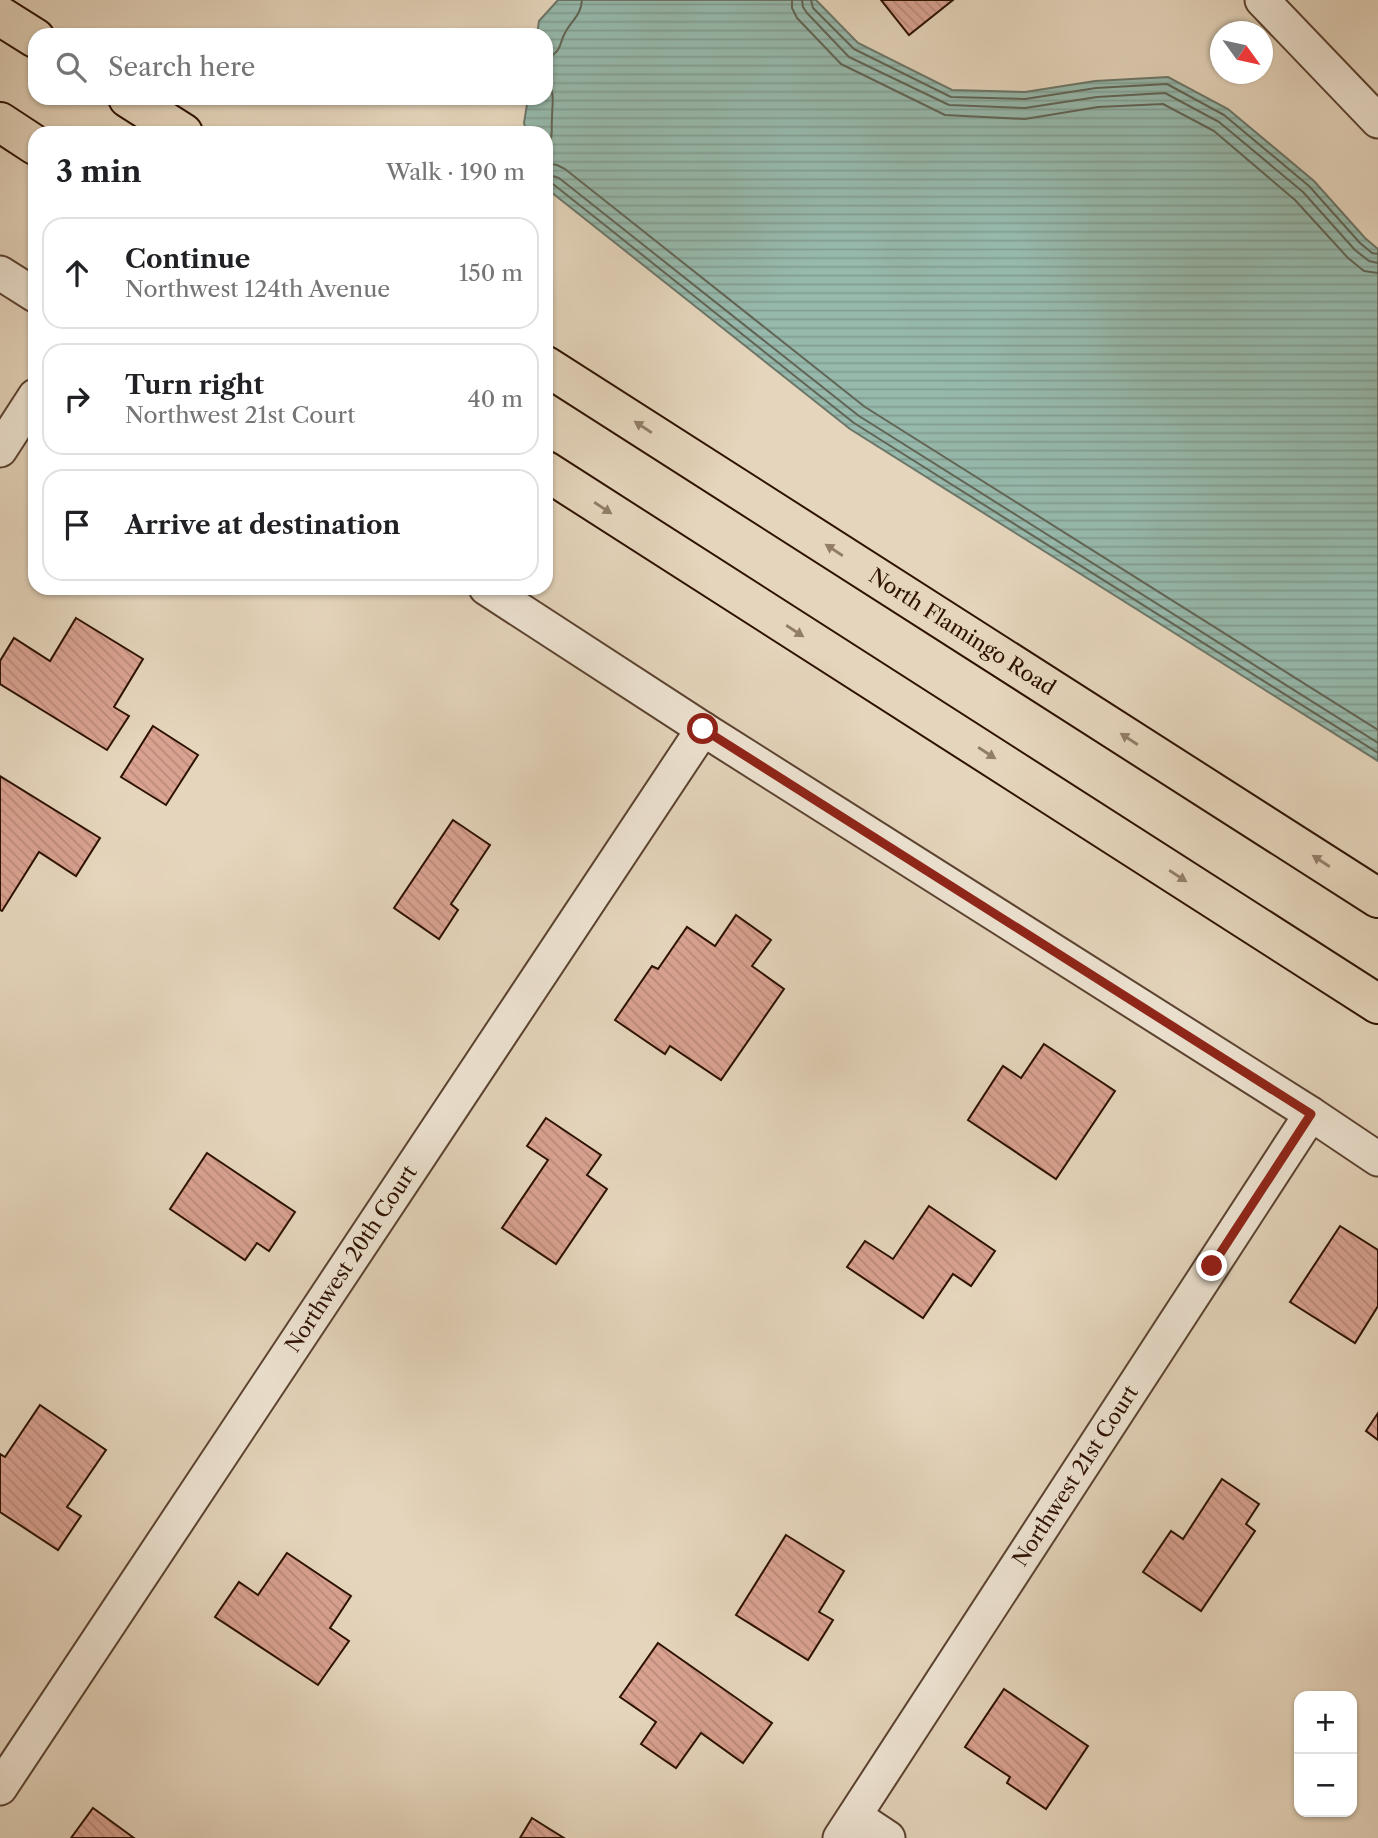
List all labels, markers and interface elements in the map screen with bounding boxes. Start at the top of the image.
north arrow [1210,21,1273,84]
search box [28,28,553,105]
icon: search [52,48,90,86]
text: Search here [108,51,255,83]
text: 3 min [56,153,142,190]
text: Walk · 190 m [386,158,525,186]
text: Continue [125,243,250,275]
icon: ahead [58,254,96,292]
text: 150 m [459,259,523,287]
text: Northwest 124th Avenue [125,275,390,303]
text: Turn right [125,369,264,401]
icon: right [58,380,96,418]
text: 40 m [468,385,523,413]
text: Northwest 21st Court [125,401,355,429]
one-way arrow [633,421,652,434]
one-way arrow [594,502,613,515]
icon: arrive [58,506,96,544]
text: Arrive at destination [125,509,400,541]
one-way arrow [825,543,843,557]
street label: North Flamingo Road [865,563,1060,701]
one-way arrow [785,624,805,637]
route start [687,713,718,744]
one-way arrow [1119,732,1139,745]
one-way arrow [977,747,996,760]
one-way arrow [1311,855,1330,868]
one-way arrow [1169,869,1188,882]
street label: Northwest 20th Court [280,1160,422,1357]
route end [1196,1250,1227,1281]
street label: Northwest 21st Court [1007,1380,1143,1571]
map controls [1294,1691,1357,1817]
button: + [1294,1691,1357,1754]
button: − [1294,1754,1357,1817]

